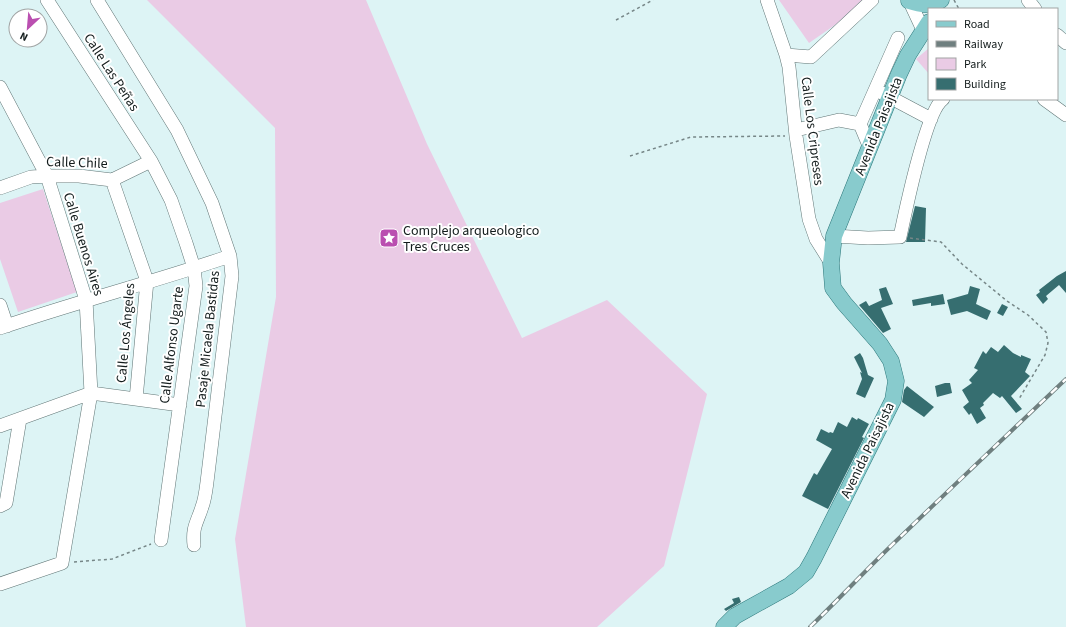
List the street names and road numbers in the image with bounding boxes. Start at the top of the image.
street label: Calle Las Peñas [78,30,144,116]
street label: Avenida Paisajista [850,74,908,179]
street label: Calle Los Cripreses [795,76,829,187]
street label: Calle Chile [46,152,108,174]
street label: Calle Buenos Aires [58,190,108,299]
street label: Pasaje Micaela Bastidas [191,270,225,409]
street label: Calle Los Ángeles [112,282,140,384]
street label: Calle Alfonso Ugarte [155,285,189,405]
street label: Avenida Paisajista [836,399,900,502]

